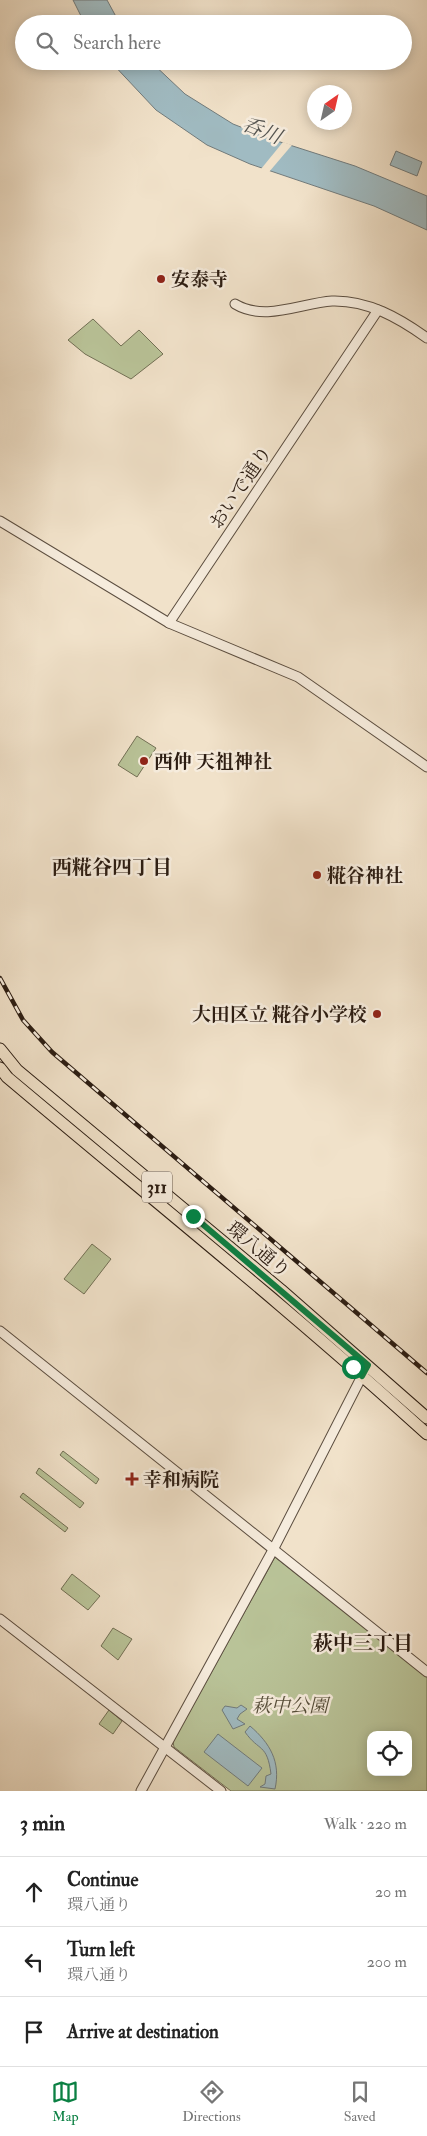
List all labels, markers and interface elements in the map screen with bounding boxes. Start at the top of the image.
search box [15,15,412,70]
icon: search [33,29,61,57]
text: Search here [73,31,161,55]
north arrow [307,85,352,130]
water label: 呑川 [239,111,287,150]
place label: 安泰寺 [171,268,228,292]
marker: 安泰寺 [155,273,167,285]
street label: おいで通り [204,441,277,534]
place label: 西仲 天祖神社 [154,750,272,774]
marker: 西仲 天祖神社 [138,755,150,767]
district label: 西糀谷四丁目 [52,855,172,880]
place label: 糀谷神社 [327,864,403,888]
marker: 糀谷神社 [311,869,323,881]
place label: 大田区立 糀谷小学校 [192,1003,367,1027]
marker: 大田区立 糀谷小学校 [371,1008,383,1020]
road number: 311 [142,1172,172,1202]
route end [182,1205,205,1228]
street label: 環八通り [222,1216,295,1283]
route start [342,1356,365,1379]
place label: 幸和病院 [143,1468,219,1492]
marker: 幸和病院 [125,1472,139,1486]
district label: 萩中三丁目 [313,1631,413,1656]
park label: 萩中公園 [252,1694,331,1718]
map controls [367,1731,412,1776]
button: locate [367,1731,412,1776]
text: 3 min [20,1810,65,1837]
text: Walk · 220 m [324,1814,407,1834]
text: Continue [67,1868,138,1892]
icon: ahead [20,1878,48,1906]
text: 20 m [375,1882,407,1902]
text: 環八通り [67,1895,131,1915]
text: Turn left [67,1938,135,1962]
icon: left [20,1948,48,1976]
text: 200 m [367,1952,407,1972]
text: 環八通り [67,1965,131,1985]
icon: arrive [20,2018,48,2046]
text: Arrive at destination [67,2020,219,2044]
tab: Map [51,2078,79,2125]
tab: Directions [182,2078,241,2125]
tab: Saved [344,2078,376,2125]

